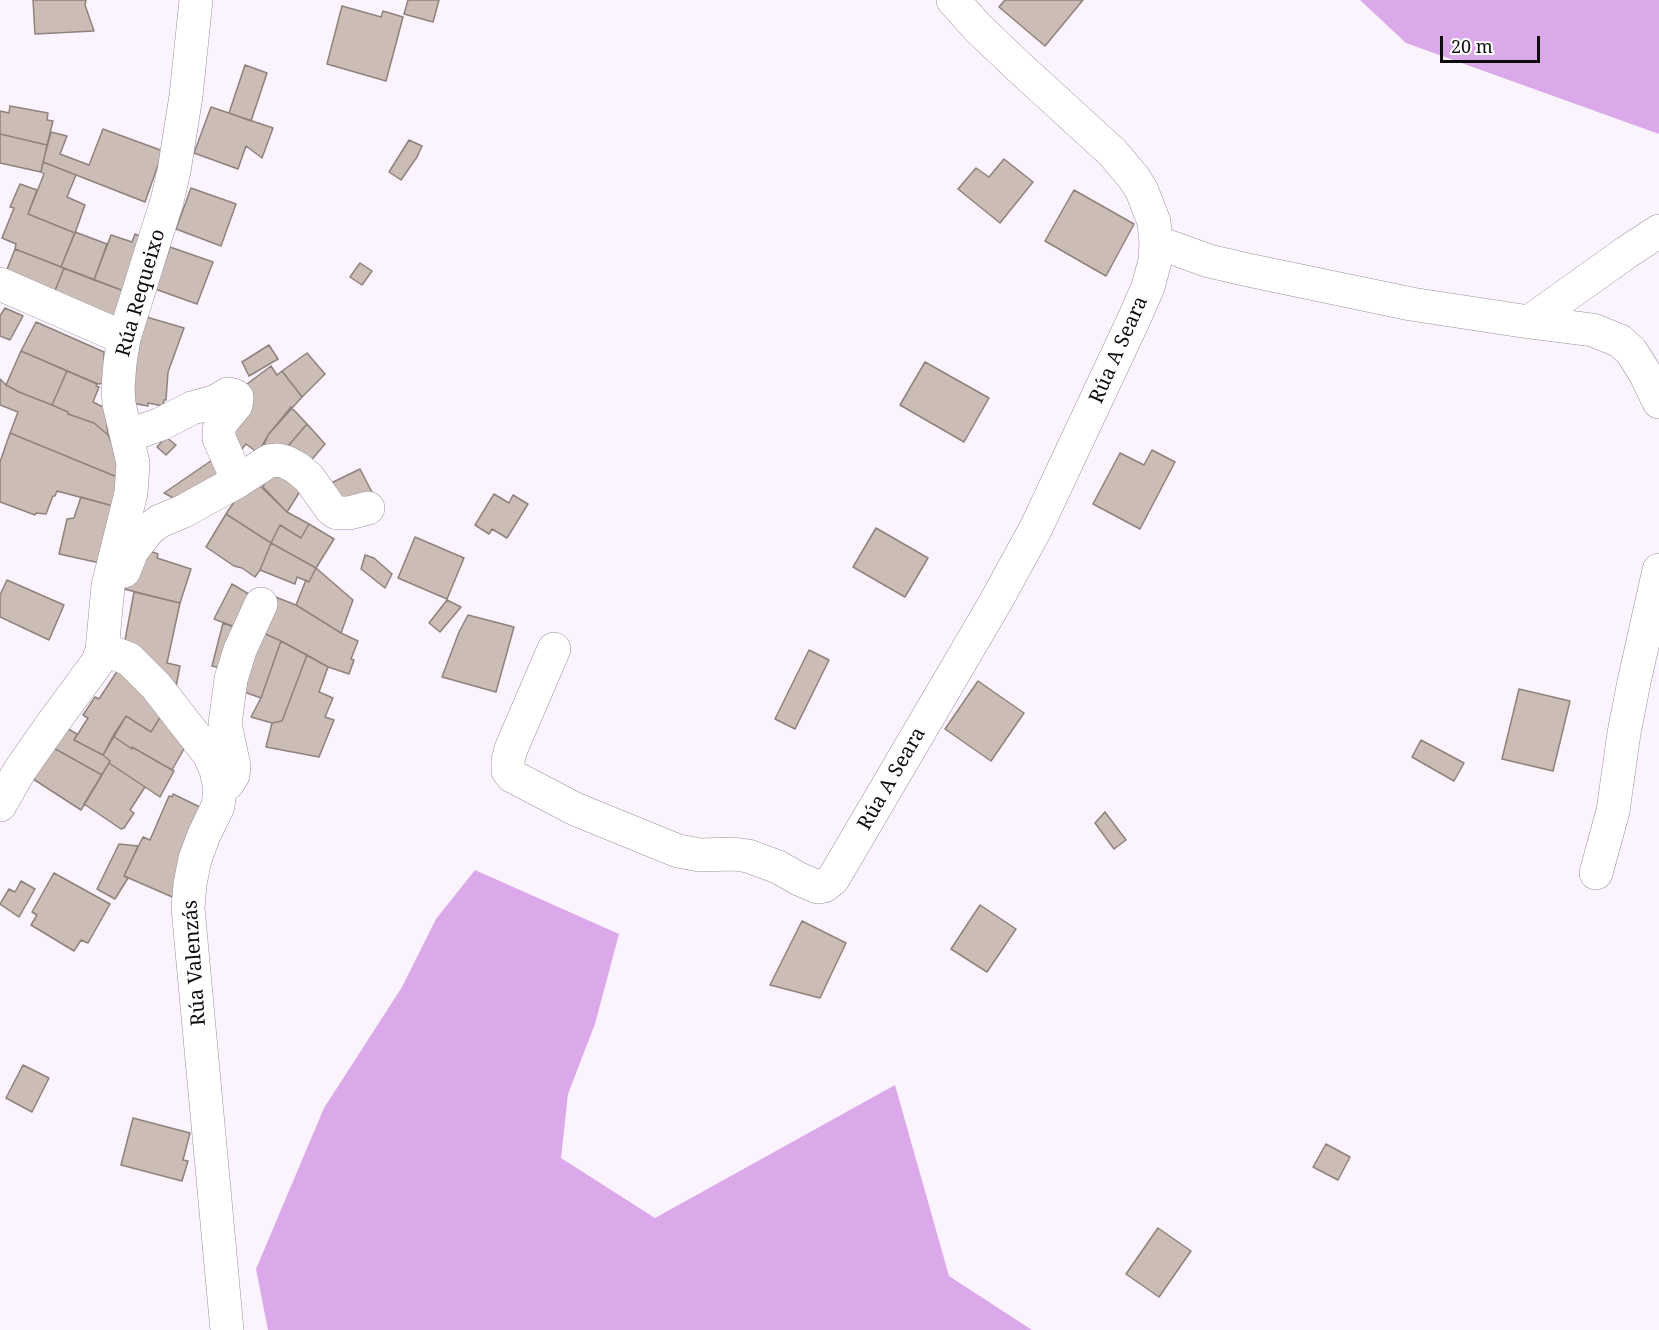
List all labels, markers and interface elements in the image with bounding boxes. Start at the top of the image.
scale bar [1443,24,1544,62]
text: 20 m [1451,34,1493,58]
street label: Rúa Requeixo [111,227,171,359]
street label: Rúa A Seara [1085,293,1153,407]
street label: Rúa A Seara [853,723,931,835]
street label: Rúa Valenzás [179,899,211,1027]

